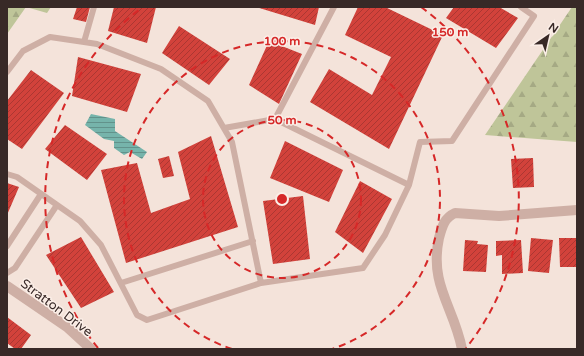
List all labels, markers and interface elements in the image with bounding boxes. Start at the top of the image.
north arrow [528,16,568,56]
text: N [546,20,561,36]
text: 150 m [432,25,468,39]
text: 100 m [264,34,300,48]
text: 50 m [267,113,297,127]
centre of rings [275,192,289,206]
street label: Stratton Drive [17,276,96,340]

